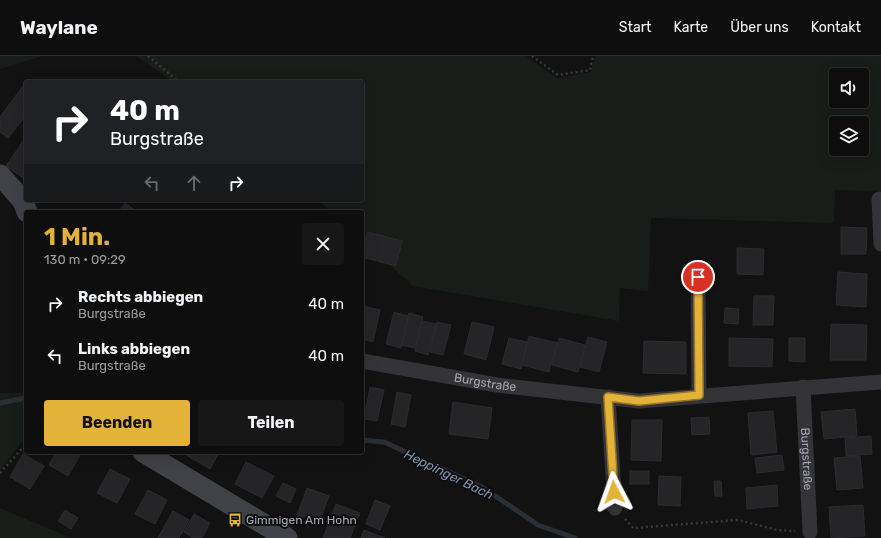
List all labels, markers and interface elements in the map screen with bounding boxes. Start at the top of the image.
text: Waylane [20,16,98,39]
text: Start [619,19,652,36]
text: Karte [674,19,708,36]
text: Über uns [730,19,789,36]
text: Kontakt [811,19,861,36]
map controls [829,68,869,156]
button: sound [829,68,869,108]
text: 40 m [110,94,180,127]
icon: right [44,96,96,148]
button: layers [829,116,869,156]
text: Burgstraße [110,128,204,150]
icon: left [141,172,163,194]
icon: ahead [183,172,205,194]
icon: right [225,172,247,194]
text: 1 Min. [44,223,110,251]
button: close [302,223,344,265]
text: 130 m · 09:29 [44,252,126,267]
pin [681,260,715,294]
icon: arrive [687,266,709,288]
text: Rechts abbiegen [78,288,203,306]
icon: right [44,293,66,315]
text: 40 m [308,295,344,313]
text: Burgstraße [78,306,146,321]
text: Links abbiegen [78,340,190,358]
icon: left [44,345,66,367]
text: 40 m [308,347,344,365]
text: Burgstraße [78,358,146,373]
street label: Burgstraße [453,371,517,394]
button: Beenden [44,400,190,446]
button: Teilen [198,400,344,446]
street label: Burgstraße [798,427,815,491]
water label: Heppinger Bach [401,446,496,503]
position arrow [593,471,635,513]
bus stop icon: Gimmigen Am Hohn [227,512,243,528]
place label: Gimmigen Am Hohn [246,513,357,527]

